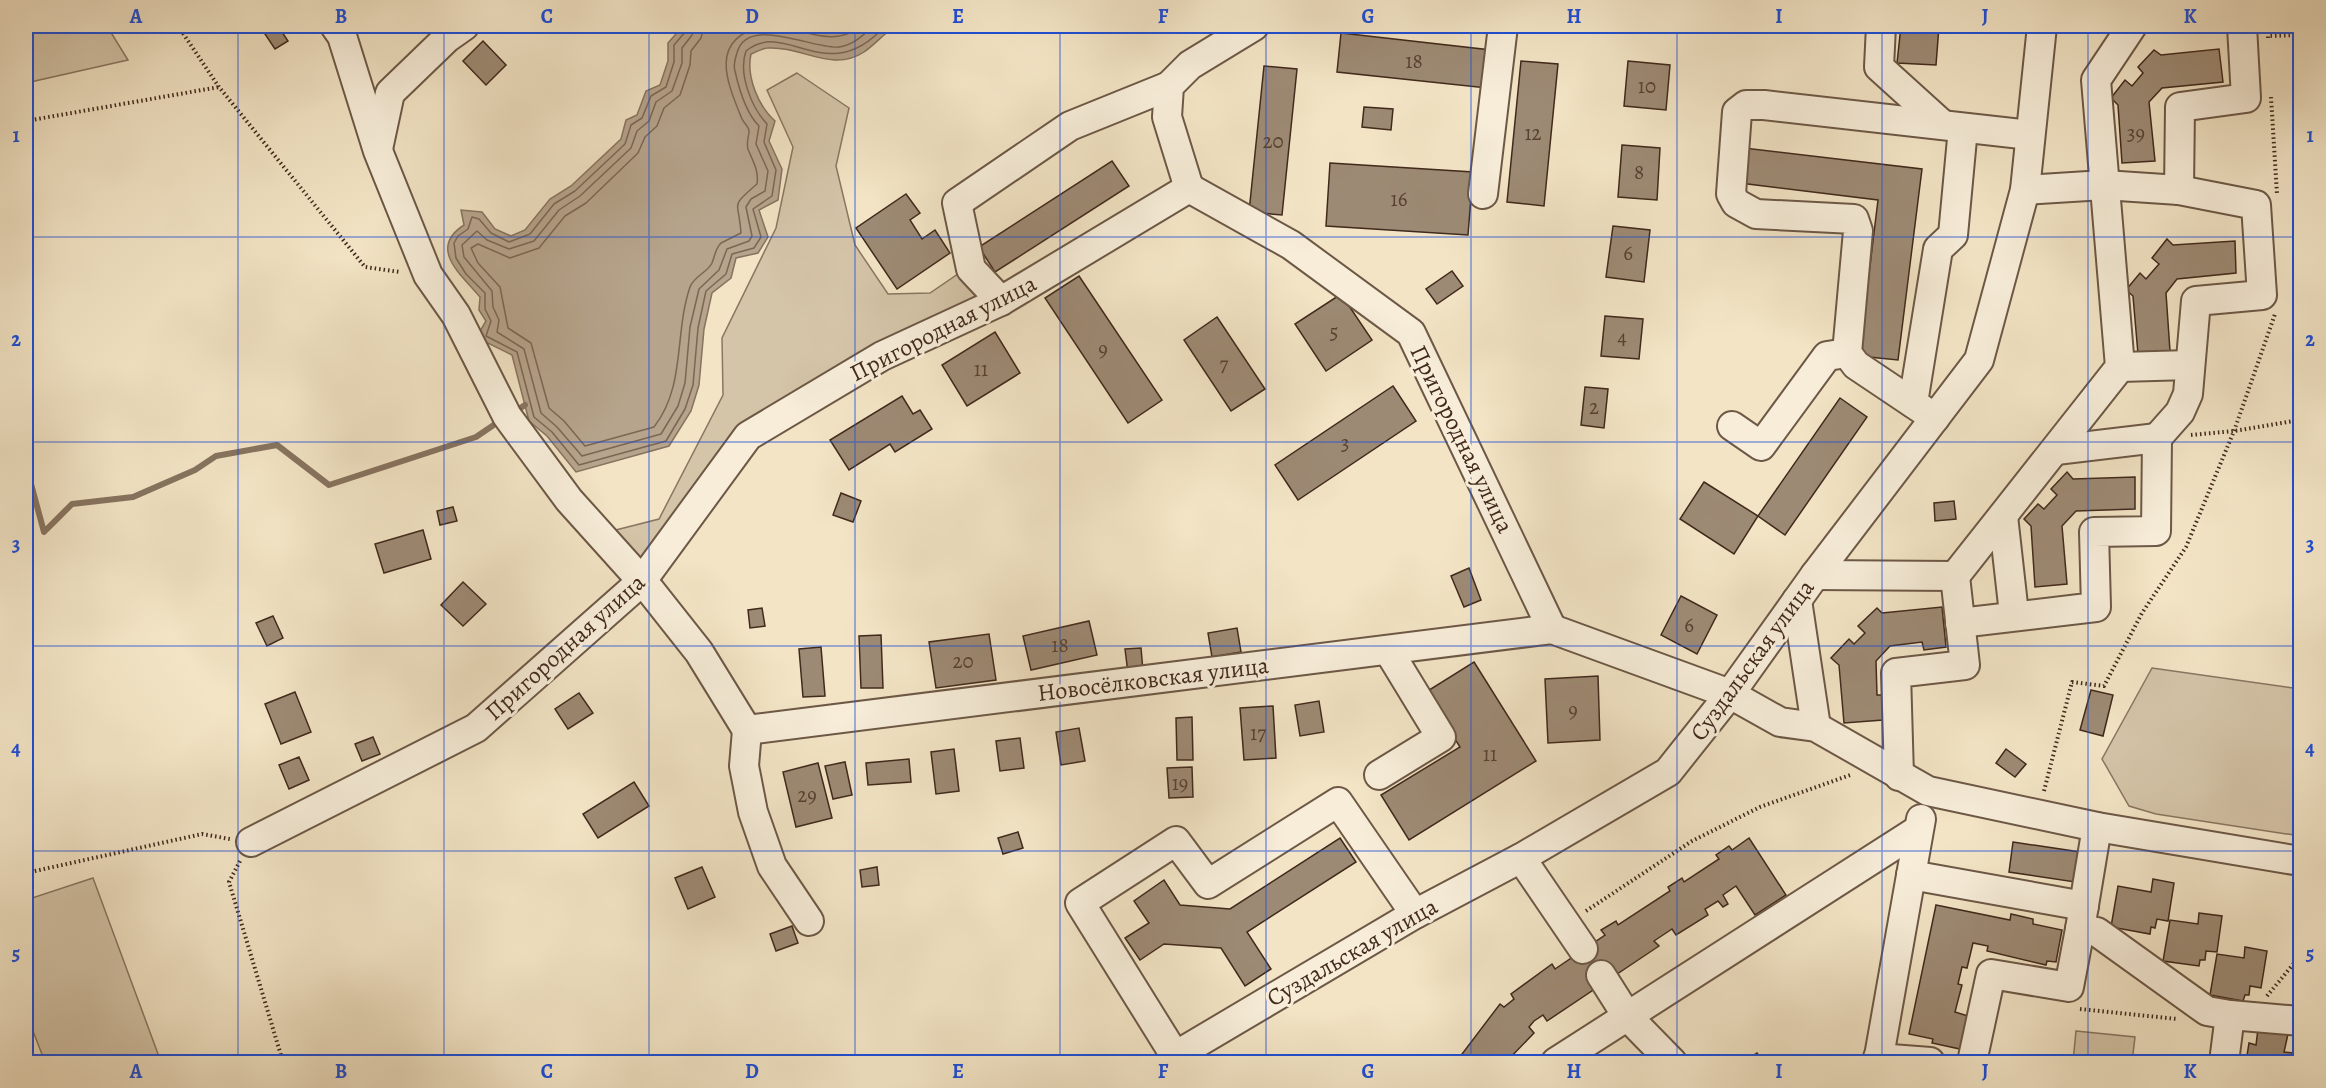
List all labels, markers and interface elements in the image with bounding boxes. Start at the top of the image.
text: A [129,3,143,30]
text: B [335,3,347,30]
text: C [541,3,553,30]
text: D [745,3,759,30]
text: E [952,3,964,30]
text: F [1158,3,1169,30]
text: G [1361,3,1375,30]
text: H [1567,3,1582,30]
text: I [1775,3,1783,30]
text: J [1982,3,1989,30]
text: K [2183,3,2197,30]
house number: 18 [1405,47,1423,75]
house number: 10 [1638,72,1656,100]
house number: 12 [1524,119,1542,147]
house number: 39 [2127,119,2145,147]
text: 1 [12,122,20,149]
text: 1 [2306,122,2314,149]
house number: 20 [1262,127,1284,155]
house number: 8 [1634,158,1644,186]
house number: 16 [1391,185,1408,213]
house number: 6 [1623,239,1633,267]
street label: Пригородная улица [844,267,1042,389]
house number: 5 [1329,318,1339,346]
house number: 4 [1617,323,1627,351]
text: 2 [11,326,21,353]
text: 2 [2305,326,2315,353]
house number: 9 [1098,335,1108,363]
street label: Пригородная улица [1403,340,1521,538]
house number: 7 [1220,350,1229,378]
house number: 11 [974,355,988,383]
house number: 2 [1589,393,1599,421]
house number: 3 [1341,429,1349,457]
text: 3 [12,531,20,558]
text: 3 [2306,531,2314,558]
street label: Пригородная улица [478,566,652,728]
street label: Суздальская улица [1683,573,1821,747]
house number: 6 [1684,611,1694,639]
house number: 18 [1051,631,1069,659]
house number: 20 [952,647,974,675]
street label: Новосёлковская улица [1036,649,1270,709]
house number: 9 [1568,696,1578,724]
house number: 17 [1250,719,1266,747]
text: 4 [11,735,21,762]
text: 4 [2305,735,2315,762]
house number: 11 [1483,740,1497,768]
house number: 19 [1172,769,1188,797]
house number: 29 [797,781,817,809]
street label: Суздальская улица [1261,890,1443,1014]
text: 5 [12,940,20,967]
text: 5 [2306,940,2314,967]
text: A [129,1058,143,1085]
text: B [335,1058,347,1085]
text: C [541,1058,553,1085]
text: D [745,1058,759,1085]
text: E [952,1058,964,1085]
text: F [1158,1058,1169,1085]
text: G [1361,1058,1375,1085]
text: H [1567,1058,1582,1085]
text: I [1775,1058,1783,1085]
text: J [1982,1058,1989,1085]
text: K [2183,1058,2197,1085]

